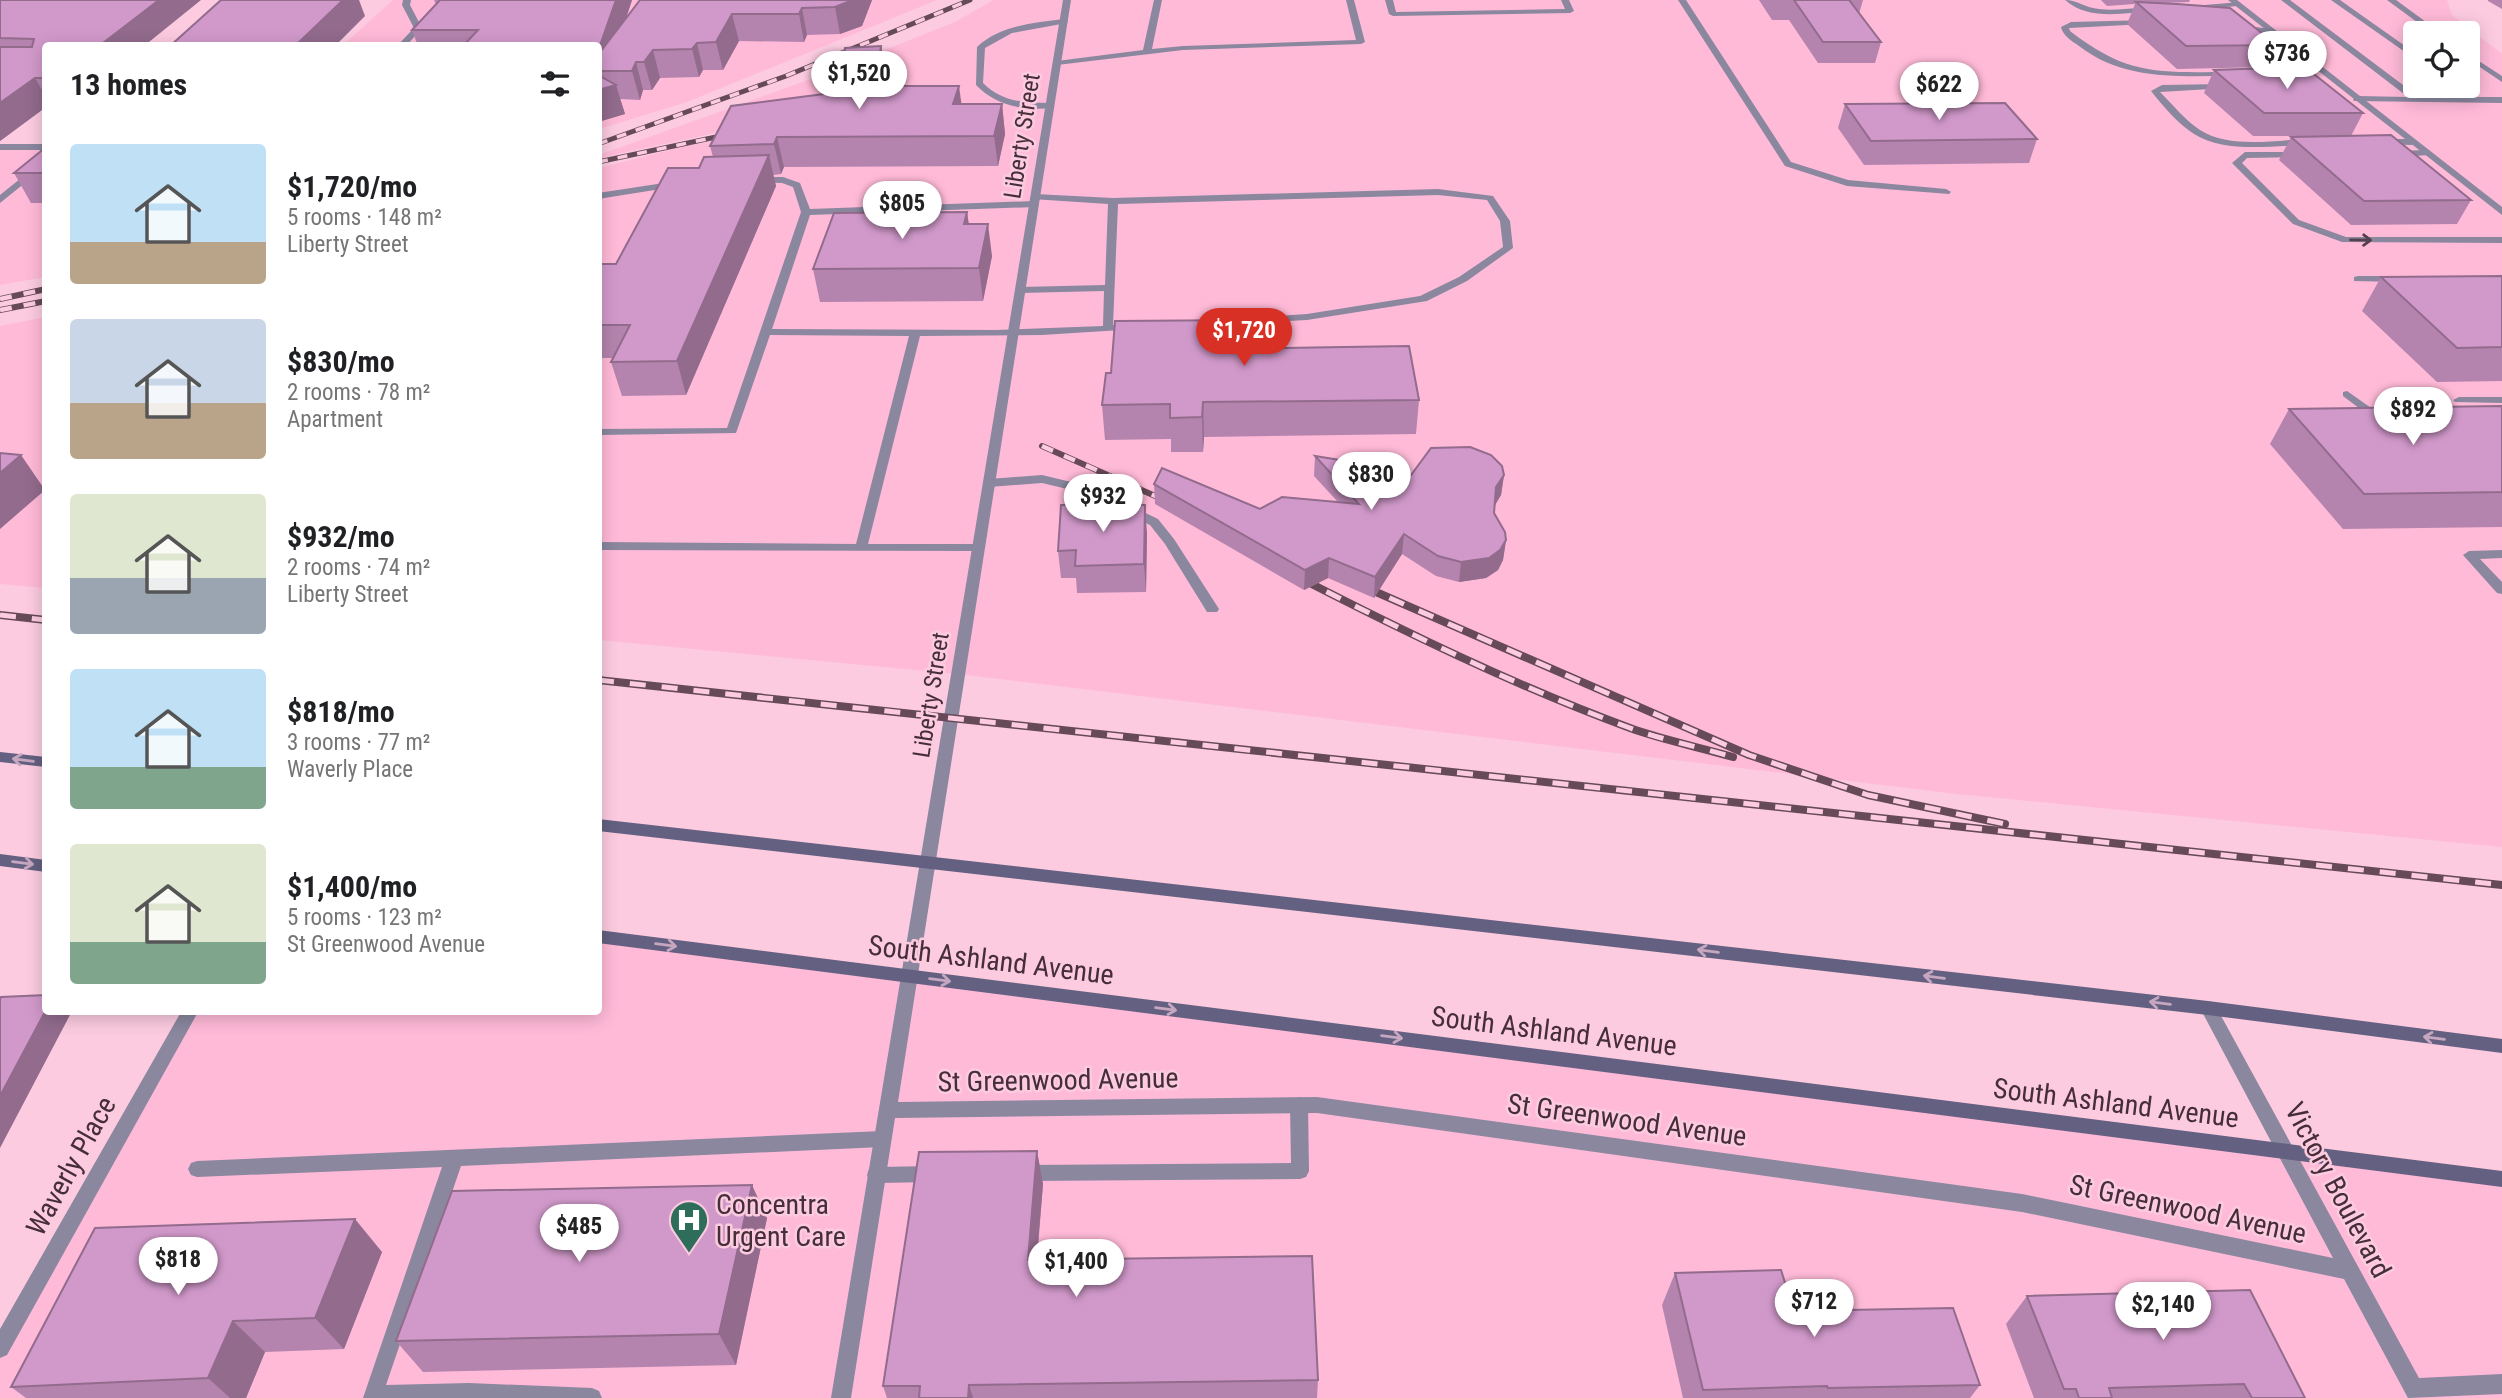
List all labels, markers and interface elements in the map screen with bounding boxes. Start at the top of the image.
map controls [2403,21,2480,98]
button: locate [2403,21,2480,98]
pin: $736 [2246,32,2328,91]
text: $736 [2264,40,2310,67]
pin: $1,520 [802,52,916,111]
text: $1,520 [827,60,891,87]
pin: $622 [1898,62,1980,122]
icon: filters [536,65,574,103]
text: 13 homes [70,67,187,102]
street label: Liberty Street [998,71,1046,201]
text: $622 [1916,71,1962,98]
text: $1,720/mo [287,169,417,204]
icon: home [126,172,210,256]
pin: $805 [861,182,943,241]
text: $805 [879,190,925,217]
text: 5 rooms · 148 m² [287,204,442,231]
text: Liberty Street [287,231,408,258]
one-way arrow [2350,234,2373,247]
pin: $1,720 [1187,308,1301,368]
text: $1,720 [1212,317,1276,344]
text: $830/mo [287,344,395,379]
icon: home [126,347,210,431]
text: 2 rooms · 78 m² [287,379,430,406]
pin: $892 [2372,388,2454,447]
text: $892 [2390,396,2436,423]
text: Apartment [287,406,383,433]
pin: $830 [1330,452,1412,512]
text: $830 [1348,461,1394,488]
pin: $932 [1062,475,1144,534]
text: $932 [1080,483,1126,510]
text: $932/mo [287,519,395,554]
icon: home [126,522,210,606]
text: 2 rooms · 74 m² [287,554,430,581]
text: Liberty Street [287,581,408,608]
street label: Liberty Street [907,630,955,760]
text: $818/mo [287,694,395,729]
icon: home [126,697,210,781]
text: 3 rooms · 77 m² [287,729,430,756]
one-way arrow [12,753,35,766]
text: Waverly Place [287,756,413,783]
one-way arrow [11,856,34,869]
text: $1,400/mo [287,869,417,904]
icon: home [126,872,210,956]
text: 5 rooms · 123 m² [287,904,442,931]
street label: South Ashland Avenue [866,929,1116,991]
text: St Greenwood Avenue [287,931,485,958]
one-way arrow [654,938,677,951]
one-way arrow [1697,944,1720,957]
one-way arrow [1923,970,1946,983]
one-way arrow [929,973,951,986]
one-way arrow [2149,996,2172,1009]
street label: South Ashland Avenue [1429,1000,1679,1062]
one-way arrow [1154,1002,1177,1015]
one-way arrow [1380,1031,1403,1044]
one-way arrow [2423,1031,2446,1044]
street label: St Greenwood Avenue [937,1061,1179,1099]
street label: South Ashland Avenue [1991,1072,2241,1134]
street label: St Greenwood Avenue [1505,1087,1749,1153]
street label: Waverly Place [19,1091,123,1241]
street label: Victory Boulevard [2278,1097,2398,1283]
street label: St Greenwood Avenue [2067,1168,2309,1250]
place label: Concentra Urgent Care [716,1188,846,1253]
hospital icon: Concentra Urgent Care [668,1199,710,1254]
pin: $485 [538,1204,620,1264]
text: $485 [556,1213,602,1240]
pin: $818 [137,1238,219,1297]
pin: $1,400 [1019,1240,1133,1299]
text: $818 [155,1246,201,1273]
text: $1,400 [1044,1248,1108,1275]
pin: $712 [1773,1280,1855,1339]
pin: $2,140 [2106,1282,2220,1342]
text: $712 [1791,1288,1837,1315]
text: $2,140 [2131,1291,2195,1318]

